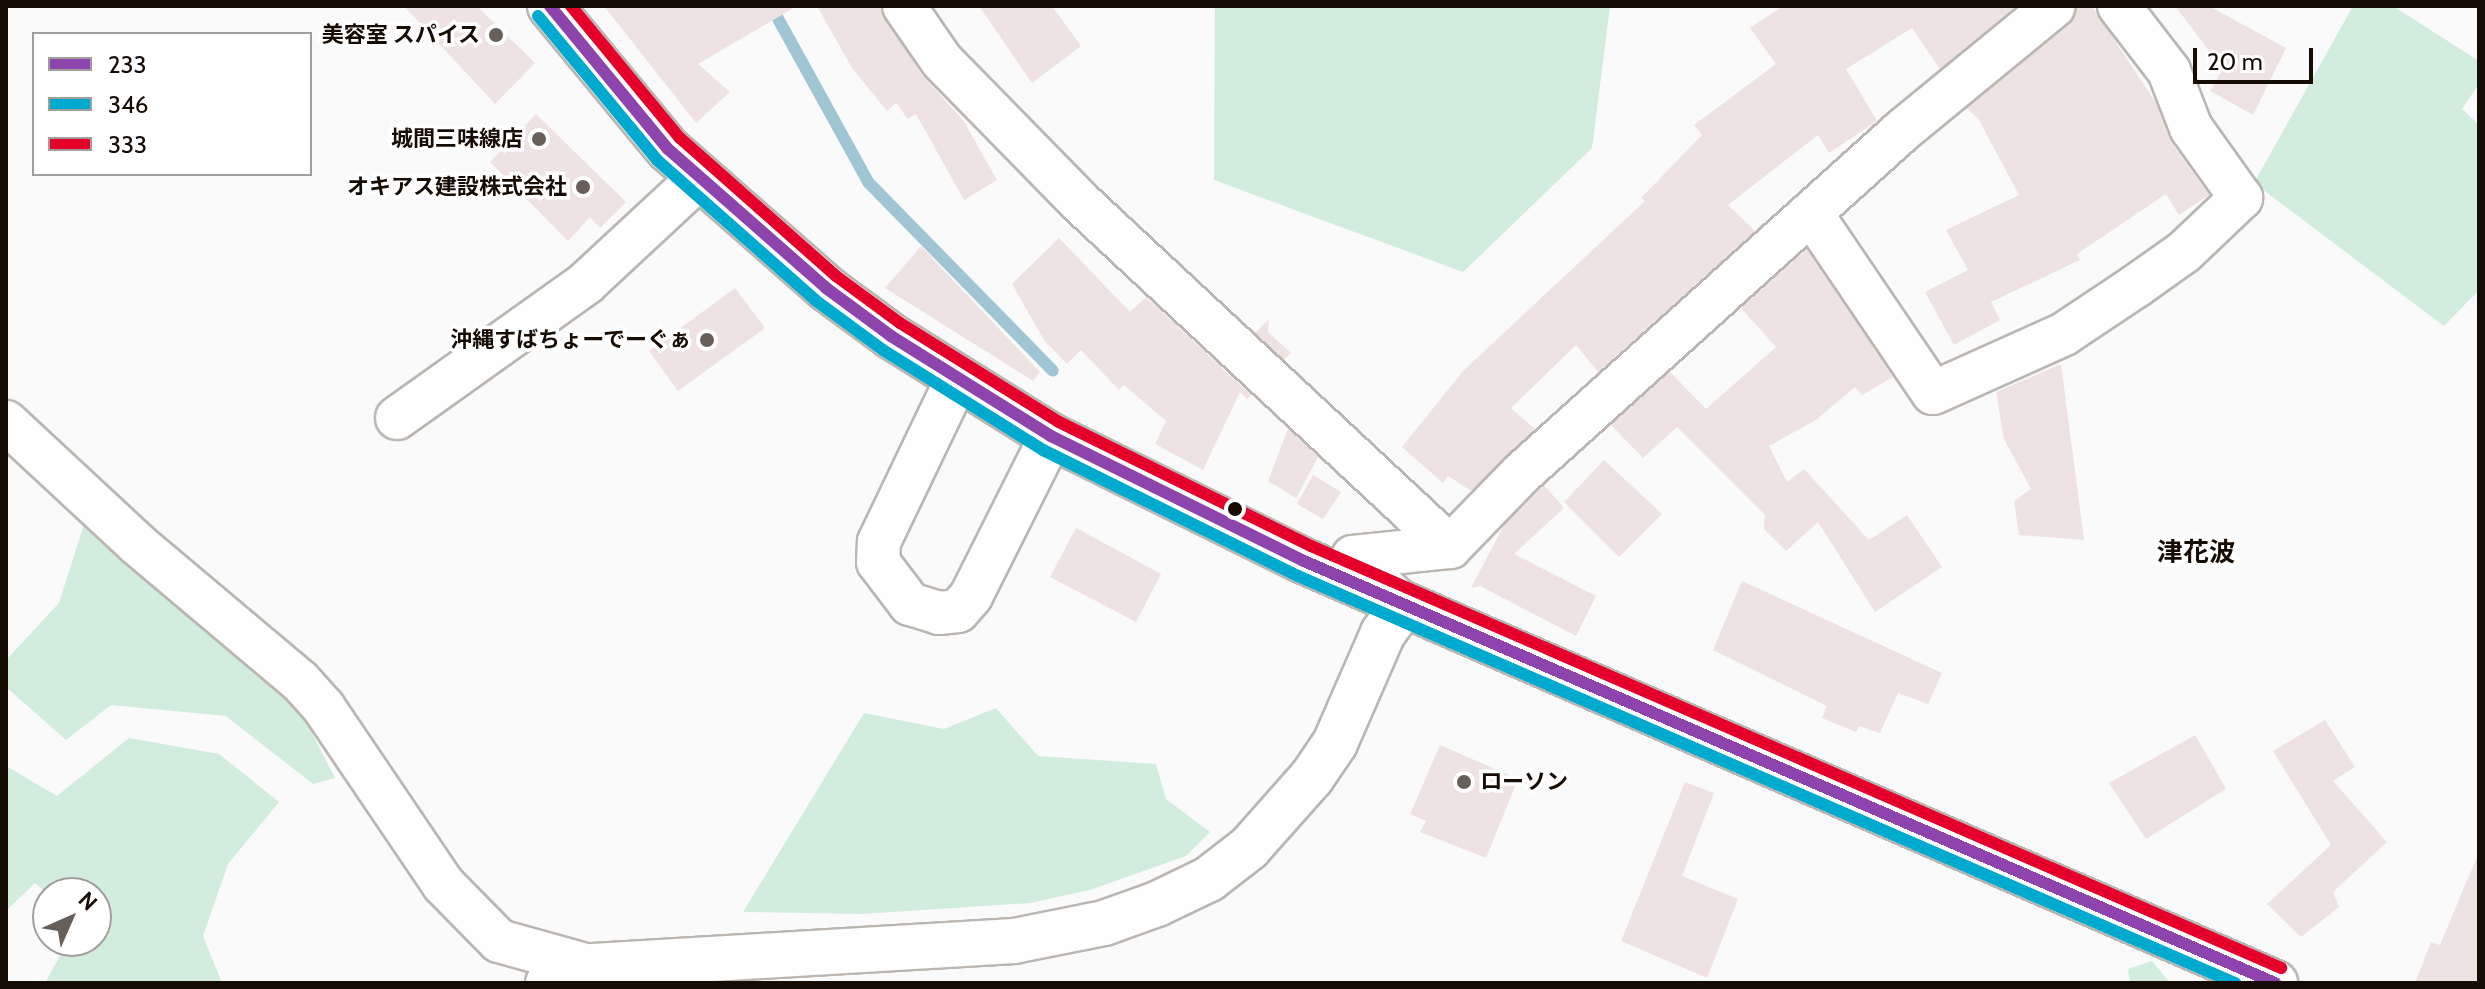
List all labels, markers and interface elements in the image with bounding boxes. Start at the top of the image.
place label: 美容室 スパイス [321,22,480,48]
marker: 美容室 スパイス [487,26,505,44]
legend [32,32,312,176]
scale bar [2197,32,2317,82]
text: 20 m [2207,47,2263,76]
text: 233 [108,50,147,79]
text: 346 [108,90,149,119]
place label: 城間三味線店 [391,126,523,152]
text: 333 [108,130,147,159]
marker: 城間三味線店 [530,130,548,148]
place label: オキアス建設株式会社 [347,174,567,200]
marker: オキアス建設株式会社 [574,178,592,196]
place label: 沖縄すばちょーでーぐぁ [449,327,691,353]
marker: 沖縄すばちょーでーぐぁ [698,331,716,349]
unlabelled marker [1227,501,1243,517]
district label: 津花波 [2157,537,2235,569]
place label: ローソン [1480,769,1568,795]
marker: ローソン [1455,773,1473,791]
north arrow [32,877,112,957]
text: N [73,886,103,916]

